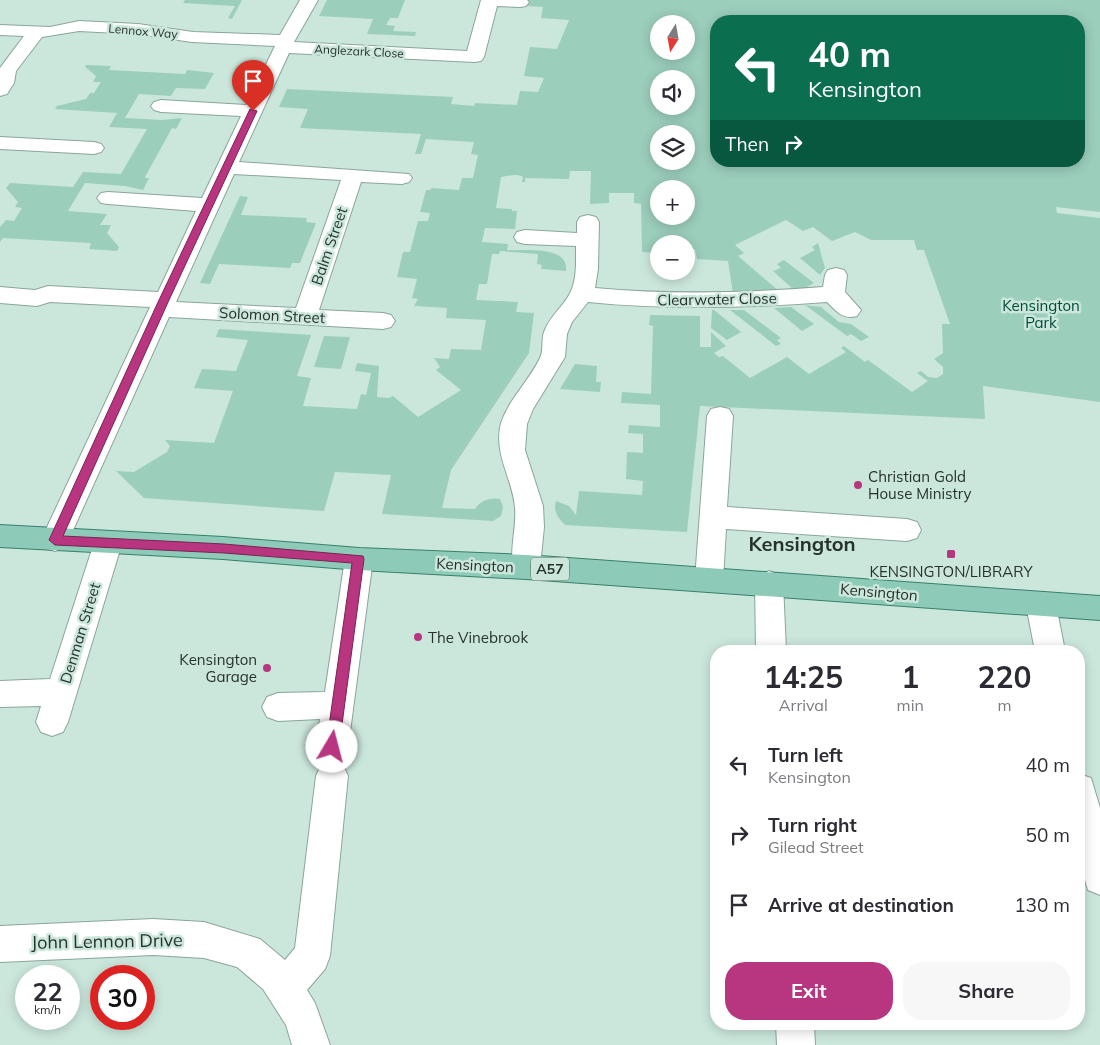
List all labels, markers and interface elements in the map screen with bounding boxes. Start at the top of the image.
north arrow [650,15,695,60]
map controls [650,15,695,280]
street label: Lennox Way [108,20,179,42]
text: 40 m [808,32,891,76]
icon: left [725,35,790,100]
street label: Anglezark Close [314,41,404,61]
pin [232,60,274,111]
icon: arrive [239,67,267,95]
button: sound [650,70,695,115]
text: Kensington [808,75,922,103]
button: layers [650,125,695,170]
icon: right [779,130,807,158]
text: Then [725,132,769,156]
button: + [650,180,695,225]
street label: Balm Street [307,204,351,288]
button: − [650,235,695,280]
street label: Clearwater Close [657,288,777,310]
park label: Kensington Park [1002,296,1080,332]
street label: Solomon Street [219,303,325,327]
place label: Christian Gold House Ministry [868,467,972,503]
marker: Christian Gold House Ministry [852,479,864,491]
district label: Kensington [748,531,856,556]
marker: KENSINGTON/LIBRARY [945,548,957,560]
street label: Kensington [436,553,514,577]
road number: A57 [531,558,569,580]
place label: KENSINGTON/LIBRARY [869,562,1033,581]
street label: Kensington [839,579,919,605]
street label: Denman Street [56,580,104,686]
place label: The Vinebrook [428,628,528,647]
marker: The Vinebrook [412,631,424,643]
place label: Kensington Garage [179,650,257,686]
text: 14:25 [764,658,843,696]
text: 1 [901,658,919,696]
text: 220 [977,658,1031,696]
marker: Kensington Garage [261,662,273,674]
text: Arrival [779,695,828,715]
text: min [897,695,924,715]
text: m [997,695,1011,715]
position arrow [305,720,357,772]
text: Turn left [768,743,843,767]
icon: left [725,751,753,779]
text: 40 m [1026,753,1070,777]
text: Kensington [768,767,851,787]
text: Turn right [768,813,857,837]
icon: right [725,821,753,849]
text: 50 m [1026,823,1070,847]
text: Gilead Street [768,837,864,857]
icon: arrive [725,891,753,919]
text: Arrive at destination [768,893,954,917]
text: 130 m [1014,893,1070,917]
street label: John Lennon Drive [31,928,183,954]
button: Exit [725,962,893,1020]
button: Share [903,962,1070,1020]
speed limit sign: 30 [90,965,155,1030]
text: 22 [32,976,63,1007]
text: km/h [34,1002,61,1017]

